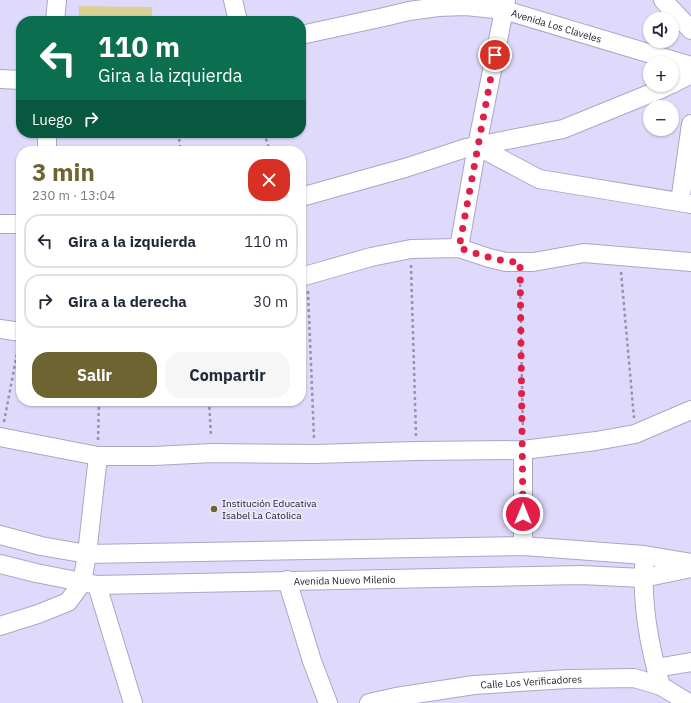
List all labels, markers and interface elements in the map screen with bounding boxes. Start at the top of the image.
street label: Avenida Los Claveles [510,7,603,46]
map controls [643,12,679,136]
button: sound [643,12,679,48]
text: 110 m [98,28,180,65]
icon: left [32,32,84,84]
pin [478,38,512,72]
icon: arrive [484,44,506,66]
button: + [643,56,679,92]
text: Gira a la izquierda [98,64,242,87]
button: − [643,100,679,136]
icon: right [80,108,102,130]
text: Luego [32,110,72,129]
text: 3 min [32,156,95,188]
button: close [248,159,290,201]
text: 230 m · 13:04 [32,187,115,204]
icon: left [34,230,56,252]
text: Gira a la izquierda [68,232,196,251]
text: 110 m [244,232,288,251]
icon: right [34,290,56,312]
text: Gira a la derecha [68,292,187,311]
text: 30 m [253,292,288,311]
button: Salir [32,352,157,398]
button: Compartir [165,352,290,398]
position arrow [502,493,544,535]
place label: Institución Educativa Isabel La Catolica [222,497,317,522]
marker: Institución Educativa Isabel La Catolica [209,504,219,514]
street label: Avenida Nuevo Milenio [294,573,396,588]
street label: Calle Los Verificadores [480,673,582,692]

